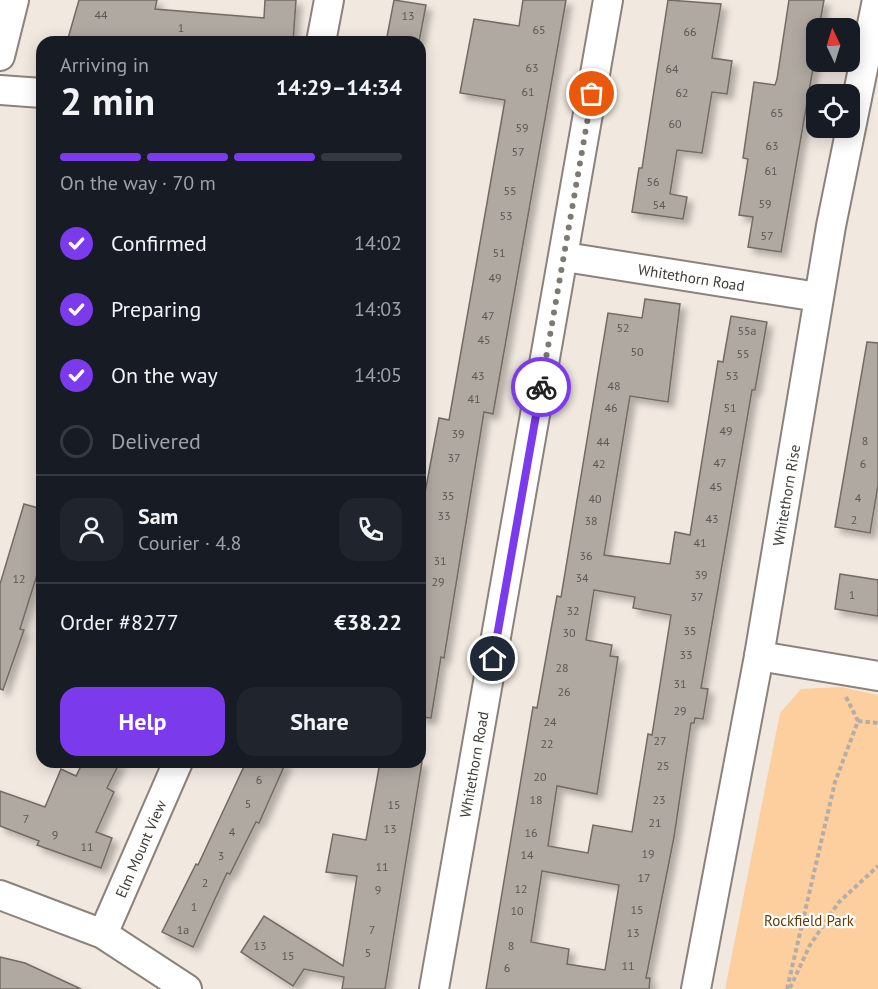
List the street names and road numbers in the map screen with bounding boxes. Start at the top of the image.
street label: Whitethorn Road [637,259,746,295]
street label: Whitethorn Rise [768,443,804,547]
street label: Whitethorn Road [455,710,492,819]
street label: Elm Mount View [111,797,170,900]

